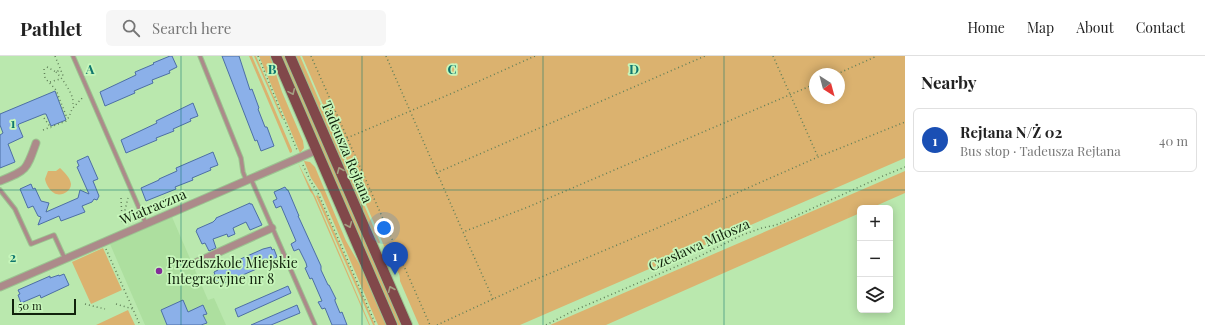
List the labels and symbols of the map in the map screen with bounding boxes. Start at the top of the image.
text: A [85,60,95,77]
text: B [268,60,277,77]
text: C [447,60,457,77]
text: D [629,60,639,77]
north arrow [809,68,845,104]
one-way arrow [287,88,295,95]
street label: Tadeusza Rejtana [317,98,378,206]
text: 1 [11,114,16,131]
one-way arrow [336,166,344,173]
street label: Wiatraczna [116,184,189,229]
street label: Czesława Miłosza [645,214,753,275]
your location [374,218,394,238]
one-way arrow [344,220,352,228]
pin: 1 [382,242,408,275]
text: 2 [10,248,17,265]
place label: Przedszkole Miejskie Integracyjne nr 8 [167,253,298,288]
marker: Przedszkole Miejskie Integracyjne nr 8 [154,266,164,276]
one-way arrow [388,286,396,294]
scale bar [12,297,76,316]

